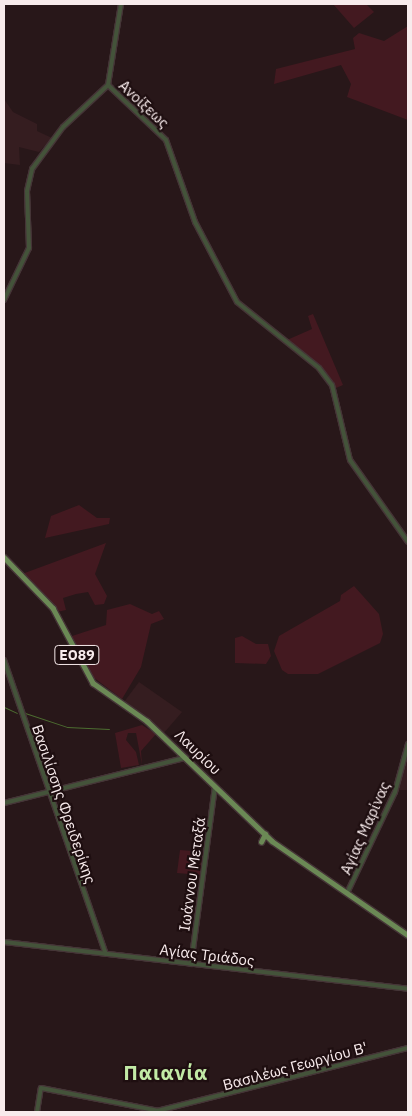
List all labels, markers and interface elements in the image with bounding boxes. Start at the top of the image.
street label: Ανοίξεως [115,76,173,132]
road number: ΕΟ89 [53,644,101,666]
street label: Βασιλίσσης Φρειδερίκης [28,722,100,886]
street label: Λαυρίου [171,726,225,778]
street label: Αγίας Μαρίνας [336,779,394,877]
street label: Ιωάννου Μεταξά [175,816,209,932]
street label: Αγίας Τριάδος [159,940,255,970]
street label: Βασιλέως Γεωργίου Β' [221,1038,369,1094]
district label: Παιανία [123,1060,209,1084]

